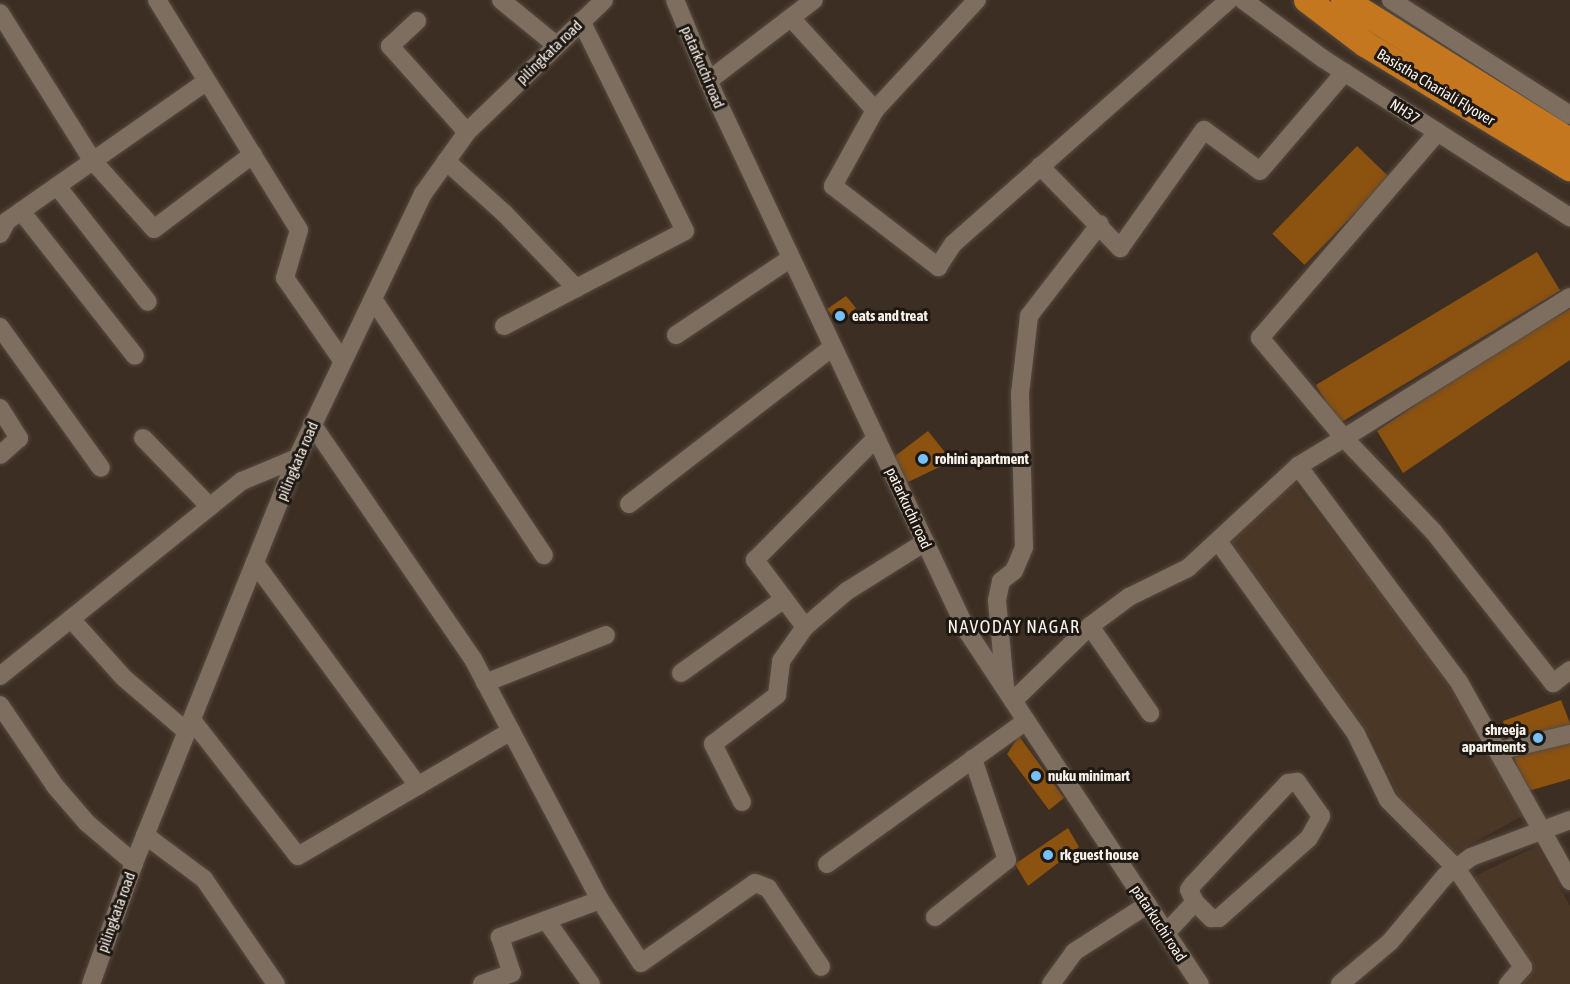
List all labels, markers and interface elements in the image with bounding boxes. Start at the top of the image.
street label: pilingkata road [512,16,586,88]
street label: patarkuchi road [678,23,728,111]
street label: Basistha Chariali Flyover [1374,45,1498,129]
street label: NH37 [1387,95,1423,127]
place label: eats and treat [852,307,928,325]
marker: eats and treat [833,309,847,323]
street label: pilingkata road [272,419,322,503]
place label: rohini apartment [935,450,1029,468]
marker: rohini apartment [916,452,930,466]
street label: patarkuchi road [882,465,936,551]
district label: NAVODAY NAGAR [947,616,1081,638]
place label: shreeja apartments [1462,720,1526,755]
marker: shreeja apartments [1531,731,1545,745]
place label: nuku minimart [1048,767,1130,785]
marker: nuku minimart [1029,769,1043,783]
place label: rk guest house [1060,846,1139,864]
marker: rk guest house [1041,848,1055,862]
street label: pilingkata road [93,869,139,955]
street label: patarkuchi road [1128,881,1190,965]

